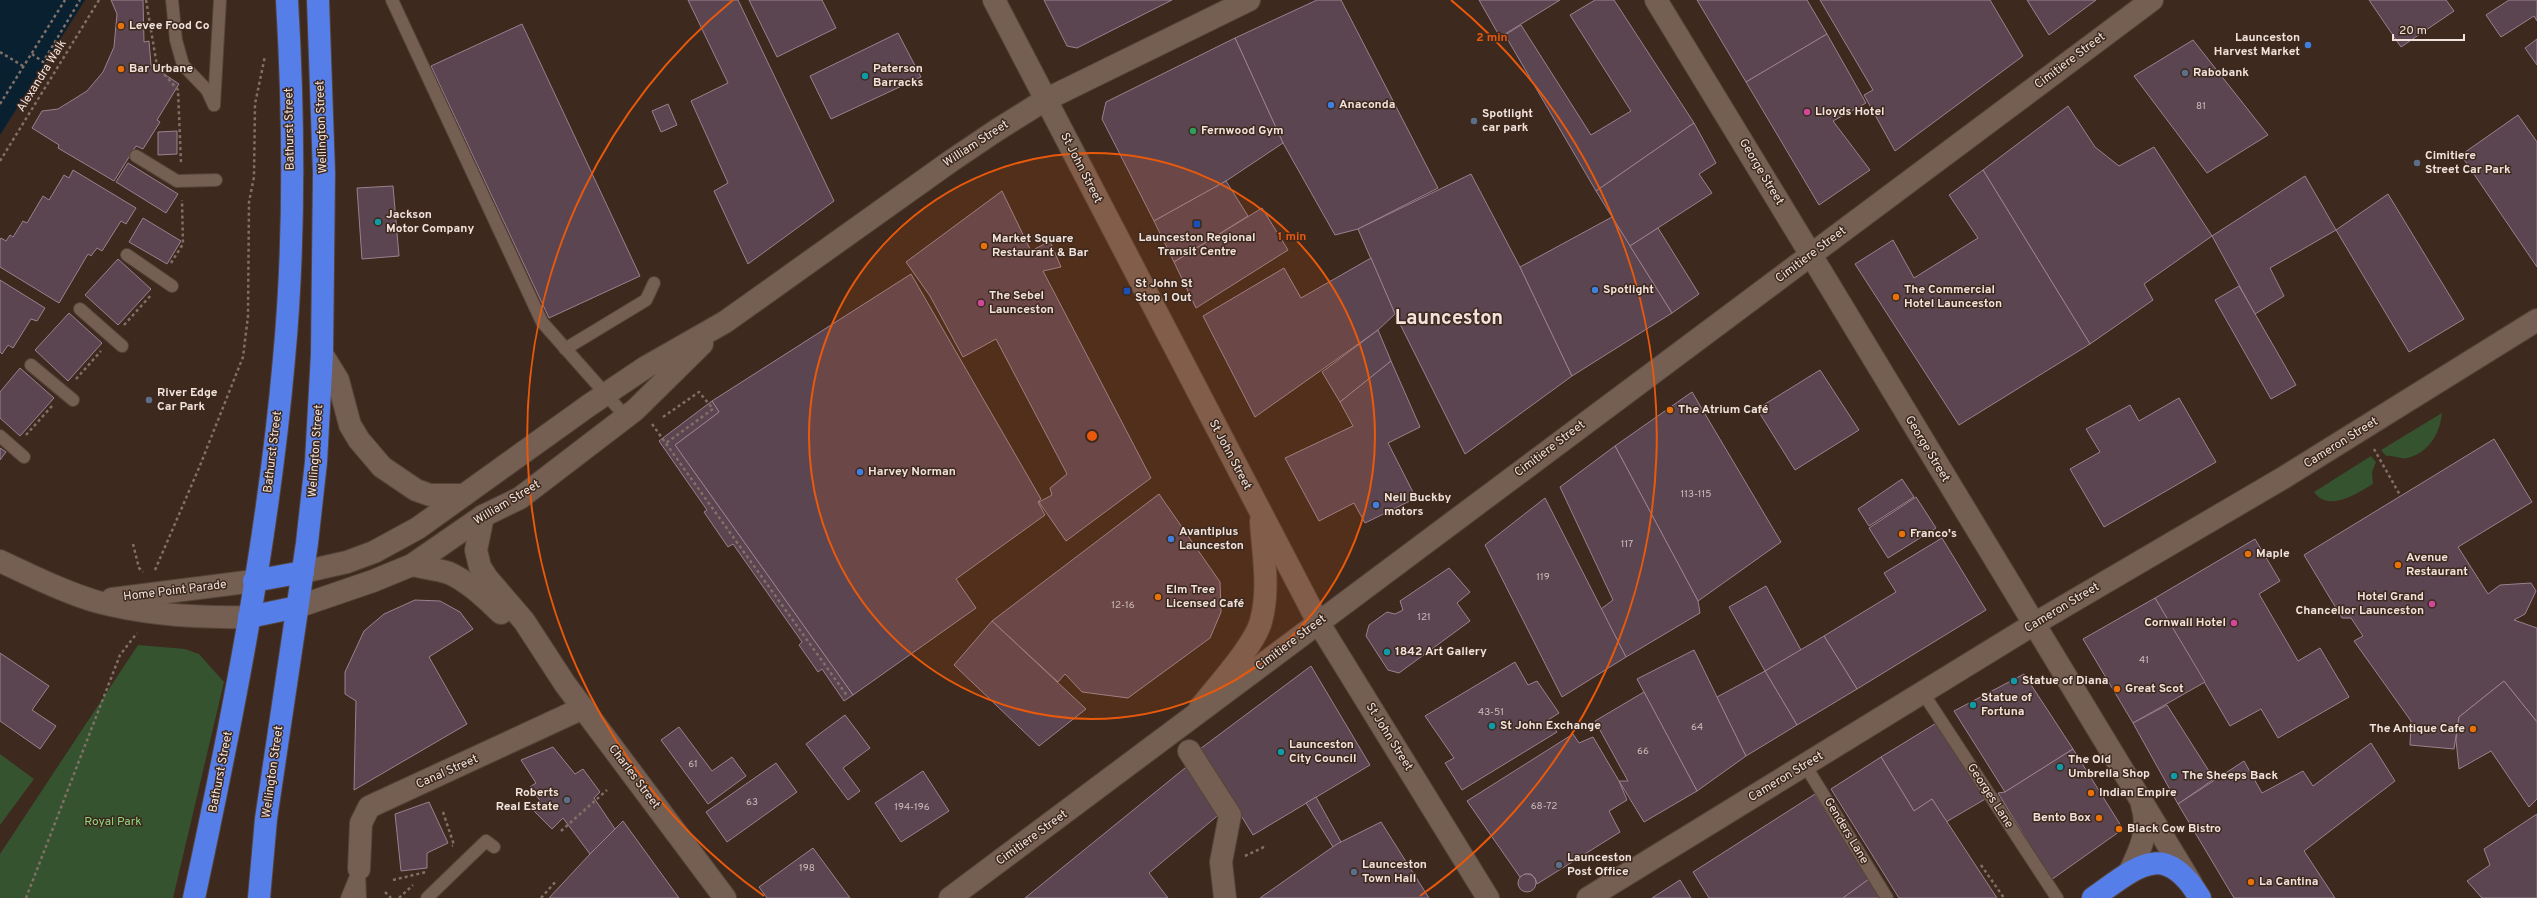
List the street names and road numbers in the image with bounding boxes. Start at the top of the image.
street label: Cimitiere Street [2031,29,2109,93]
street label: Alexandra Walk [13,37,71,115]
street label: Wellington Street [312,80,332,174]
street label: Bathurst Street [281,88,299,170]
street label: William Street [940,117,1012,171]
street label: St John Street [1056,130,1106,206]
street label: George Street [1735,136,1787,208]
street label: Cimitiere Street [1772,223,1850,287]
street label: Wellington Street [305,404,327,498]
street label: Bathurst Street [260,410,286,494]
street label: George Street [1901,413,1953,485]
street label: Cameron Street [2301,414,2381,472]
street label: St John Street [1205,417,1255,493]
street label: Cimitiere Street [1511,417,1589,481]
street label: William Street [471,477,543,529]
street label: Home Point Parade [122,577,228,605]
street label: Cameron Street [2022,579,2102,637]
street label: Cimitiere Street [1252,611,1330,675]
street label: St John Street [1362,700,1416,774]
street label: Wellington Street [259,725,287,819]
street label: Bathurst Street [205,730,237,814]
street label: Charles Street [605,742,663,812]
street label: Cameron Street [1746,748,1826,806]
street label: Canal Street [413,751,481,793]
street label: Georges Lane [1963,761,2017,831]
street label: Genders Lane [1820,795,1872,867]
street label: Cimitiere Street [993,807,1071,869]

